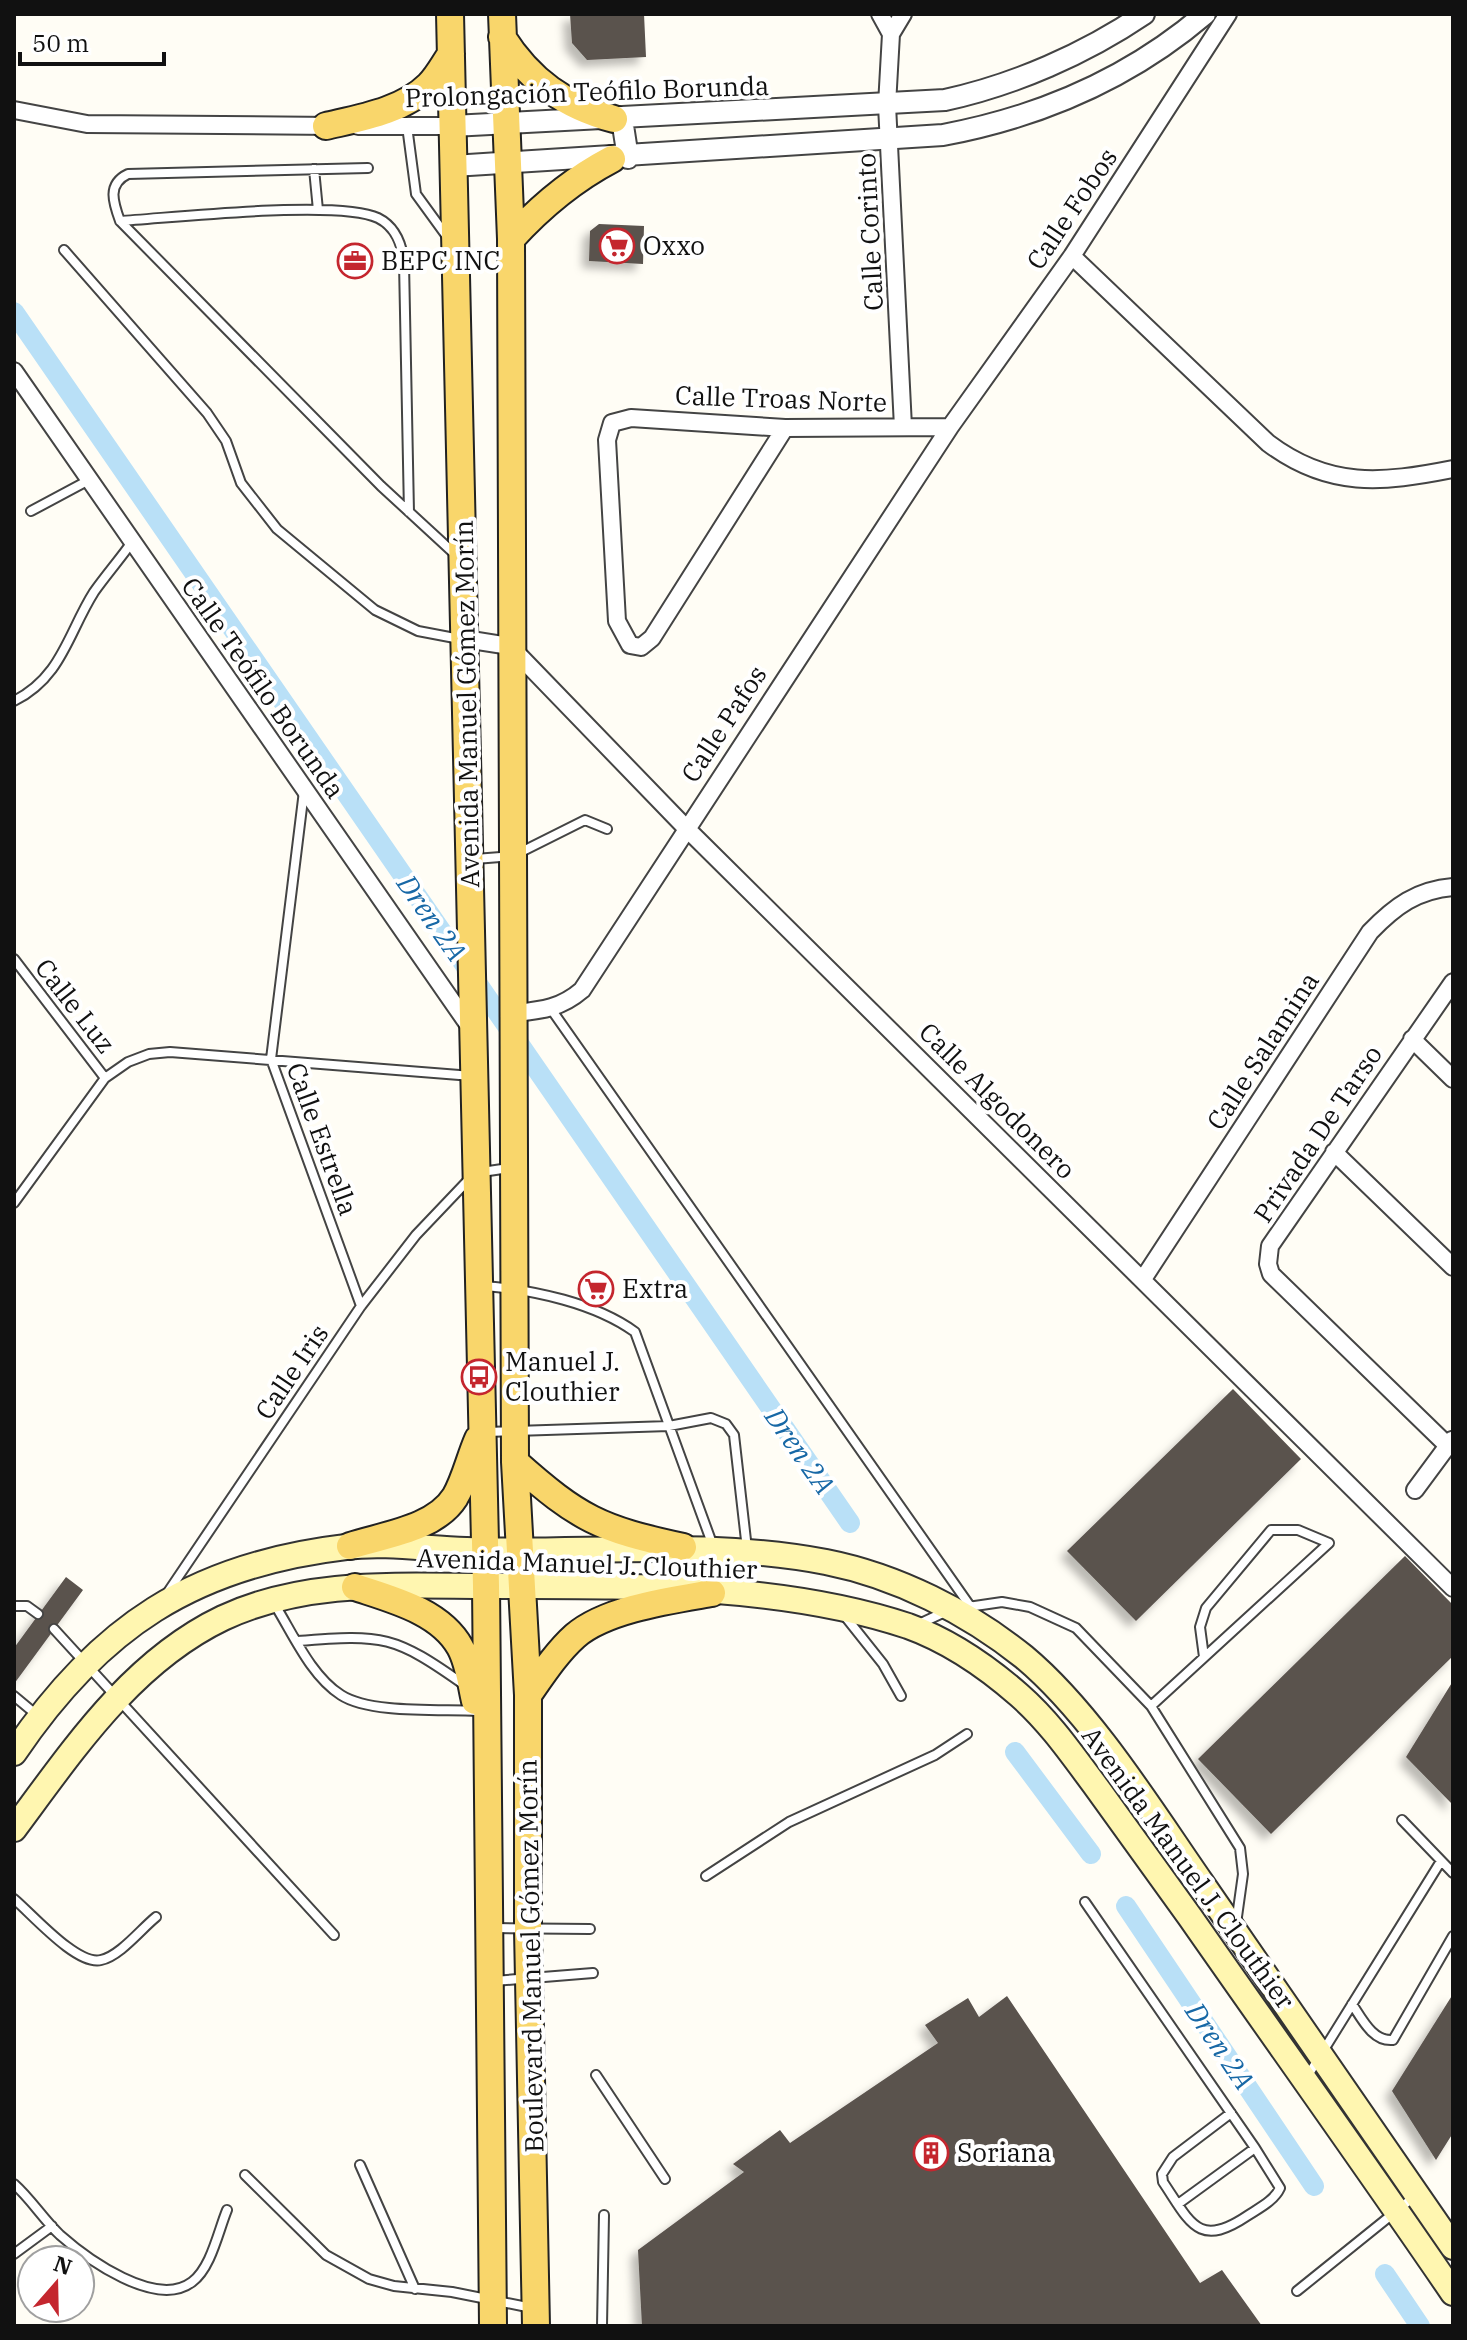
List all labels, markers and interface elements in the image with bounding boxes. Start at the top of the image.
scale bar [20,16,164,66]
text: 50 m [32,27,89,59]
street label: Prolongación Teófilo Borunda [404,68,770,114]
street label: Calle Fobos [1018,141,1124,276]
street label: Calle Corinto [848,152,890,312]
supermarket icon: Oxxo [598,227,636,265]
place label: Oxxo [643,228,705,262]
office icon: BEPC INC [336,242,374,280]
place label: BEPC INC [381,243,500,277]
street label: Calle Troas Norte [675,377,888,419]
street label: Avenida Manuel Gómez Morín [446,520,486,888]
street label: Calle Teófilo Borunda [175,570,353,805]
street label: Calle Pafos [673,659,773,788]
water label: Dren 2A [389,866,476,969]
street label: Calle Luz [28,951,123,1060]
street label: Calle Salamina [1198,965,1326,1136]
street label: Calle Algodonero [912,1015,1083,1186]
street label: Privada De Tarso [1245,1038,1389,1229]
street label: Calle Estrella [280,1058,366,1220]
supermarket icon: Extra [577,1270,615,1308]
place label: Extra [622,1271,688,1305]
street label: Calle Iris [247,1317,335,1426]
place label: Manuel J. Clouthier [505,1344,620,1408]
bus stop icon: Manuel J. Clouthier [460,1358,498,1396]
water label: Dren 2A [757,1399,844,1502]
street label: Avenida Manuel J. Clouthier [416,1540,758,1586]
street label: Avenida Manuel J. Clouthier [1075,1719,1303,2016]
street label: Boulevard Manuel Gómez Morín [510,1759,550,2153]
water label: Dren 2A [1177,1994,1263,2097]
building icon: Soriana [912,2134,950,2172]
place label: Soriana [957,2135,1052,2169]
north arrow [16,2244,96,2324]
text: N [50,2248,76,2281]

